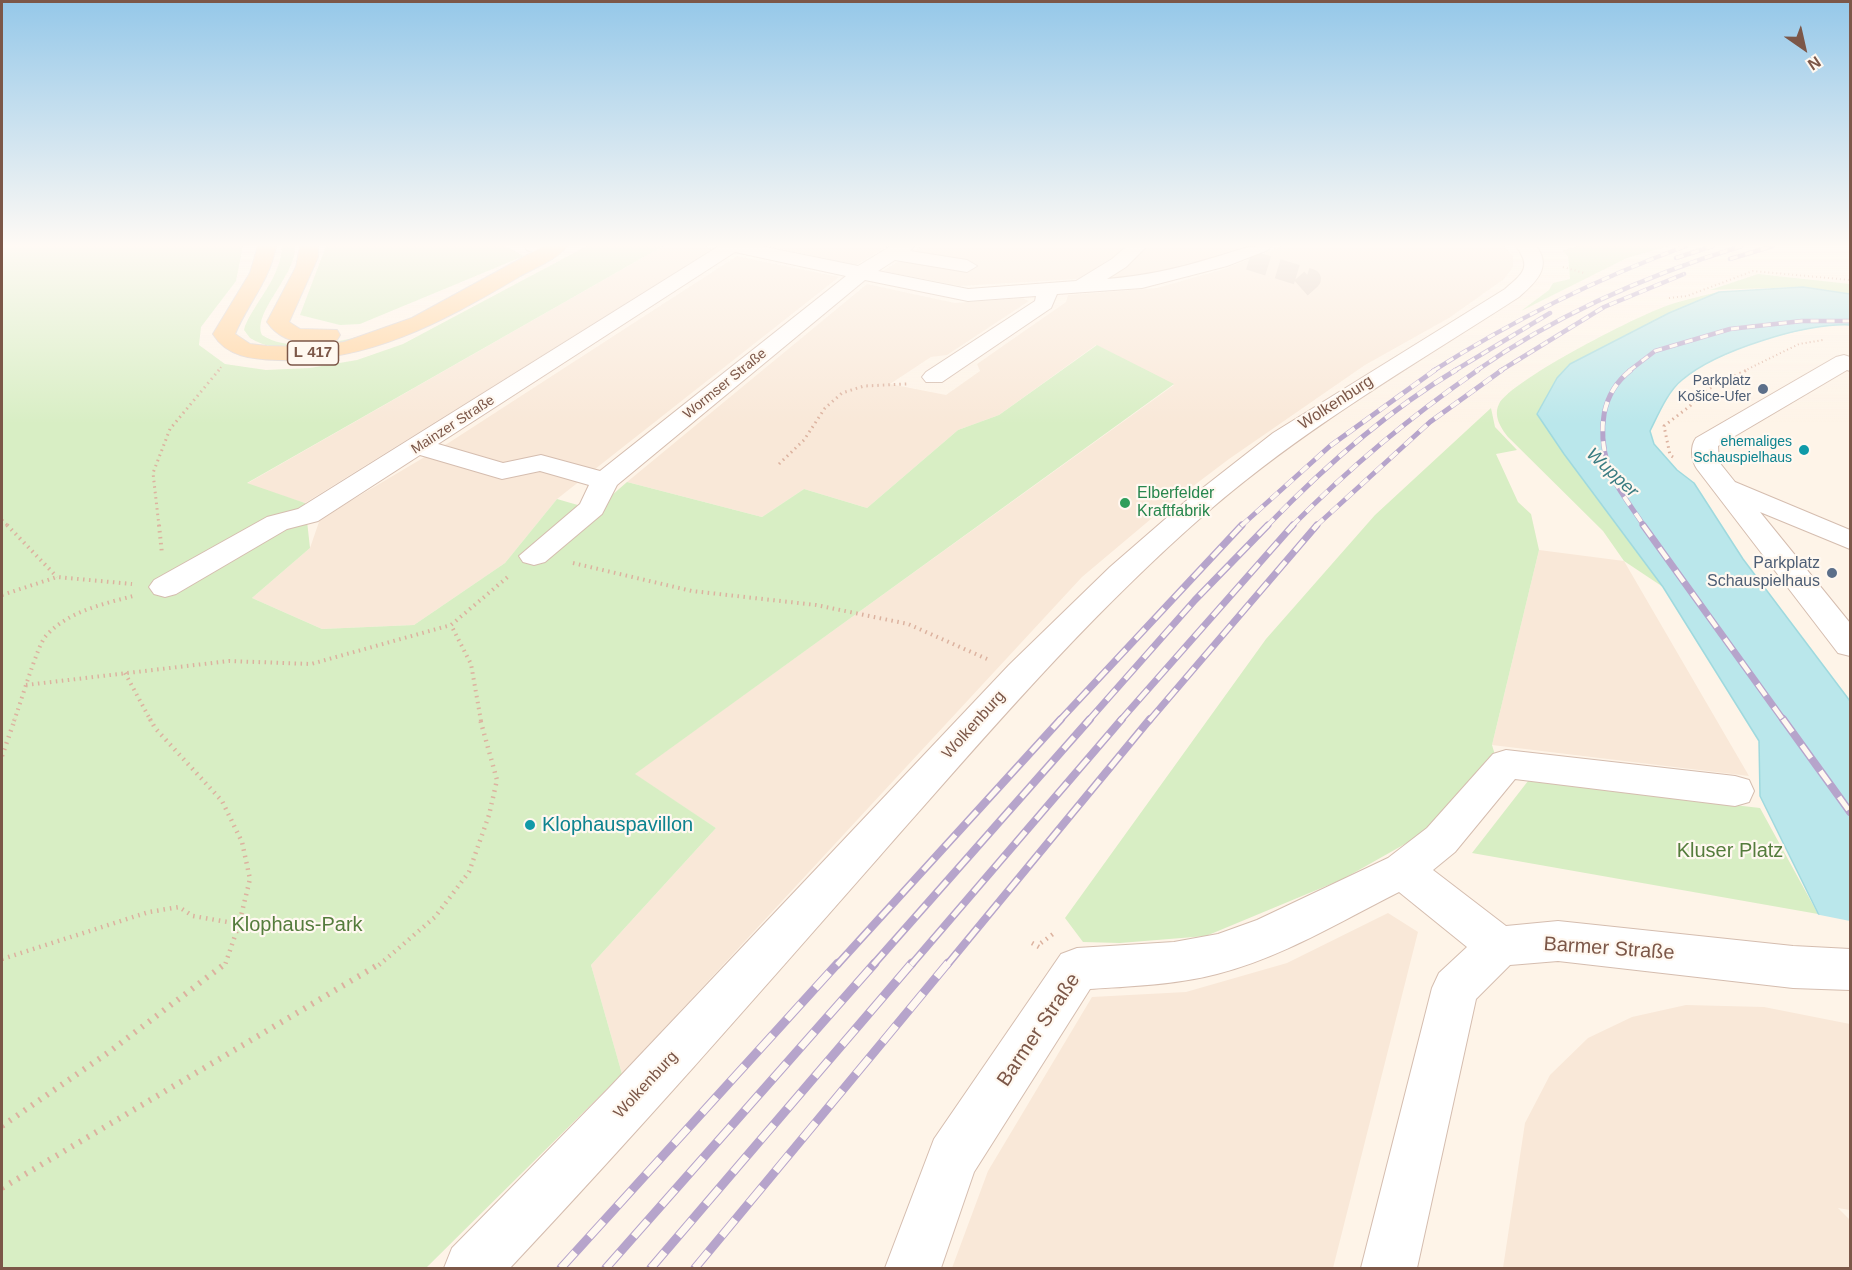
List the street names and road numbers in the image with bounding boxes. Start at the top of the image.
road number: L 417 [288,341,338,365]
street label: Wormser Straße [680,345,770,423]
street label: Wolkenburg [1295,372,1377,434]
street label: Mainzer Straße [408,392,498,458]
street label: Wolkenburg [938,687,1010,763]
street label: Barmer Straße [1543,932,1675,966]
street label: Barmer Straße [992,969,1086,1091]
street label: Wolkenburg [610,1047,682,1123]

